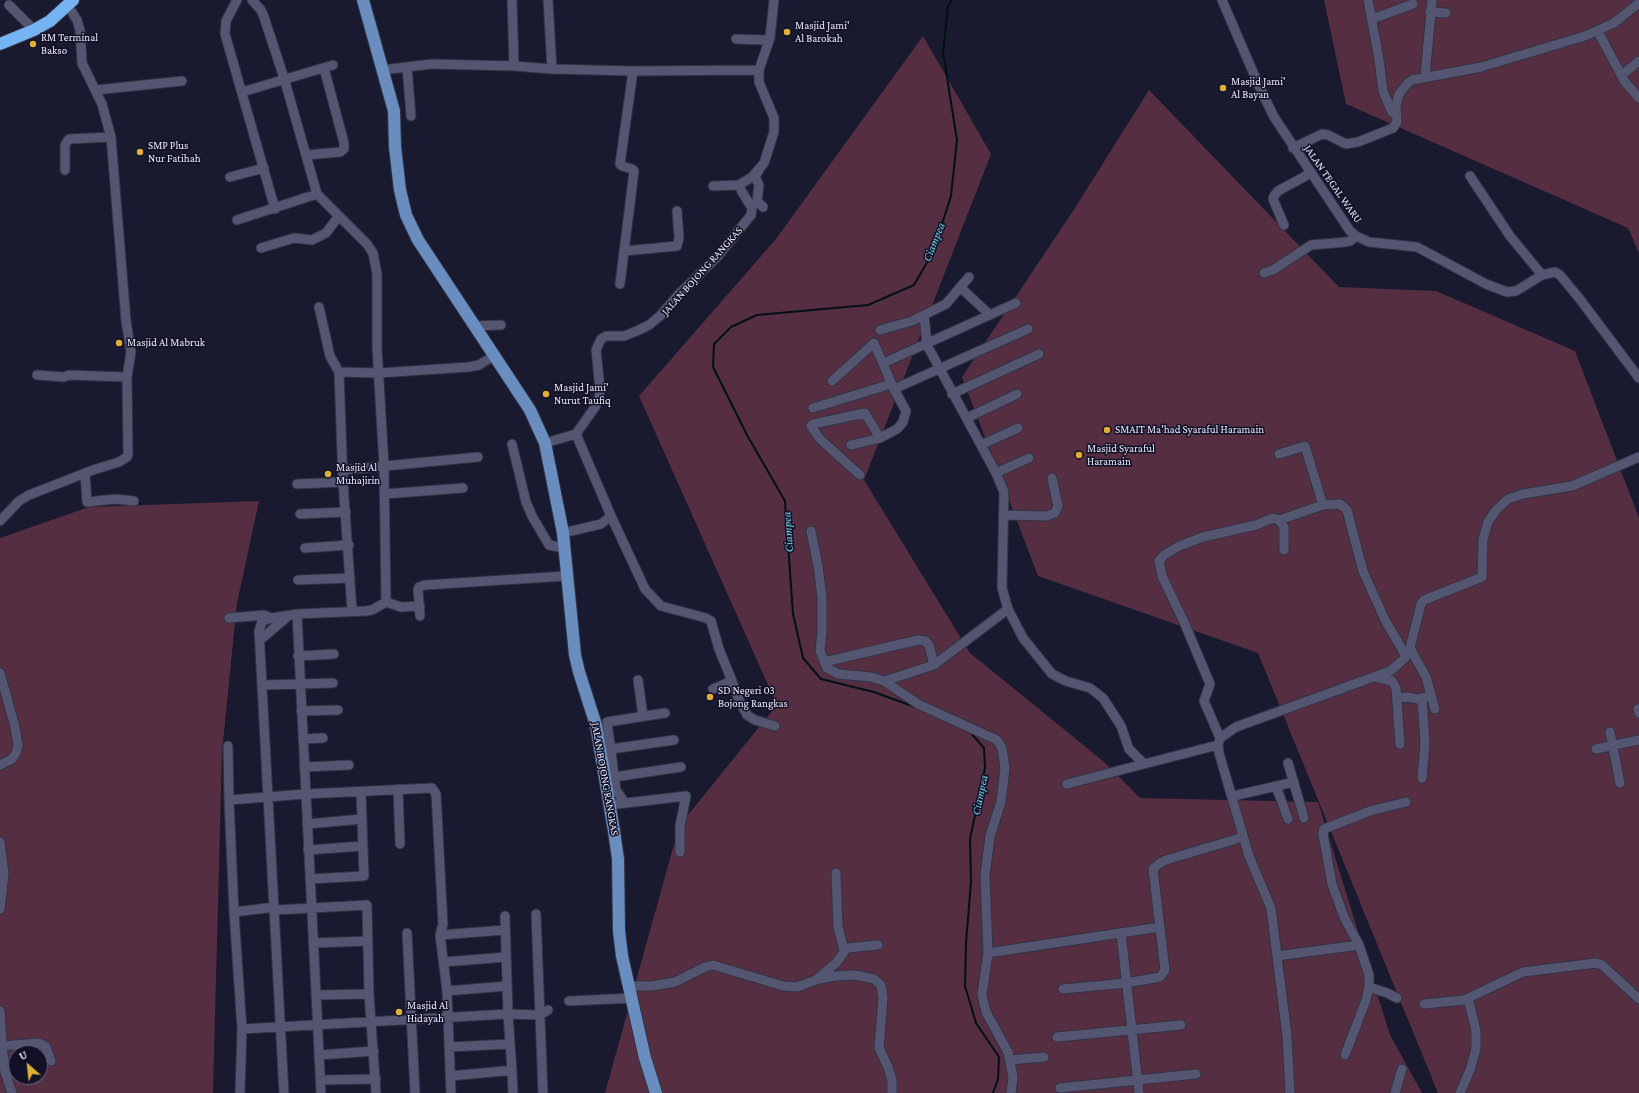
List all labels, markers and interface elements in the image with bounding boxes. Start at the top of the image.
place label: Masjid Jami' Al Barokah [795,19,850,45]
marker: Masjid Jami' Al Barokah [782,27,792,37]
place label: RM Terminal Bakso [41,31,98,57]
marker: RM Terminal Bakso [28,39,38,49]
place label: Masjid Jami' Al Bayan [1231,75,1286,101]
marker: Masjid Jami' Al Bayan [1218,83,1228,93]
place label: SMP Plus Nur Fatihah [148,139,201,165]
street label: JALAN TEGAL WARU [1301,142,1365,226]
marker: SMP Plus Nur Fatihah [135,147,145,157]
water label: Ciampea [920,220,948,264]
street label: JALAN BOJONG RANGKAS [659,224,745,318]
place label: Masjid Al Mabruk [127,336,205,350]
marker: Masjid Al Mabruk [114,338,124,348]
place label: Masjid Jami' Nurut Taufiq [554,381,611,407]
marker: Masjid Jami' Nurut Taufiq [541,389,551,399]
place label: SMAIT Ma'had Syaraful Haramain [1115,423,1264,437]
marker: SMAIT Ma'had Syaraful Haramain [1102,425,1112,435]
place label: Masjid Syaraful Haramain [1087,442,1155,468]
marker: Masjid Syaraful Haramain [1074,450,1084,460]
place label: Masjid Al Muhajirin [336,461,380,487]
marker: Masjid Al Muhajirin [323,469,333,479]
water label: Ciampea [779,511,797,553]
place label: SD Negeri 03 Bojong Rangkas [718,684,788,710]
marker: SD Negeri 03 Bojong Rangkas [705,692,715,702]
street label: JALAN BOJONG RANGKAS [589,721,621,837]
water label: Ciampea [969,774,991,816]
place label: Masjid Al Hidayah [407,999,448,1025]
marker: Masjid Al Hidayah [394,1007,404,1017]
north arrow [8,1045,48,1085]
text: U [17,1048,29,1062]

